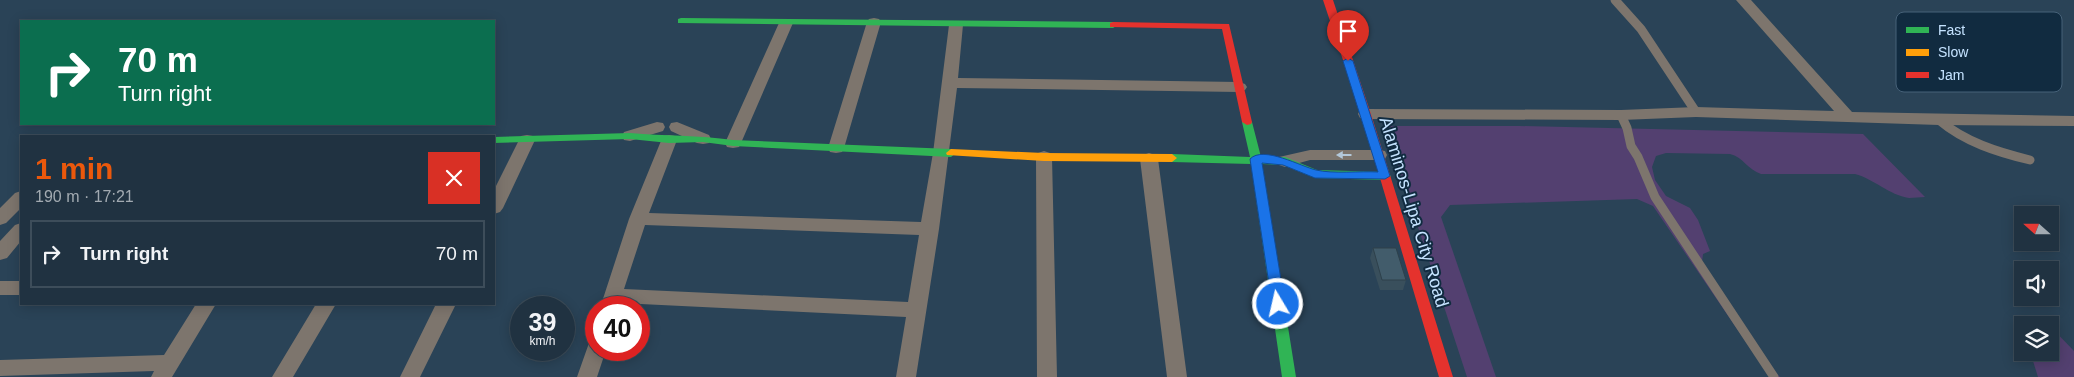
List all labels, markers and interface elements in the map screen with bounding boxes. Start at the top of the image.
pin [1327,10,1369,61]
legend [1896,12,2062,92]
icon: arrive [1334,17,1362,45]
text: Fast [1938,22,1965,38]
icon: right [35,40,100,105]
text: 70 m [118,40,198,79]
text: Slow [1938,44,1969,60]
text: Jam [1938,67,1964,83]
text: Turn right [118,81,211,106]
street label: Alaminos-Lipa City Road [1375,114,1453,310]
one-way arrow [1336,151,1352,159]
text: 1 min [35,152,113,185]
button: close [428,152,480,204]
text: 190 m · 17:21 [35,188,134,205]
north arrow [2014,206,2059,251]
map controls [2014,206,2059,361]
icon: right [37,240,65,268]
text: Turn right [80,243,168,264]
text: 70 m [436,243,478,264]
button: sound [2014,261,2059,306]
position arrow [1251,277,1303,329]
speed limit sign: 40 [585,296,650,361]
text: 39 [529,308,556,336]
button: layers [2014,316,2059,361]
text: km/h [529,334,556,348]

